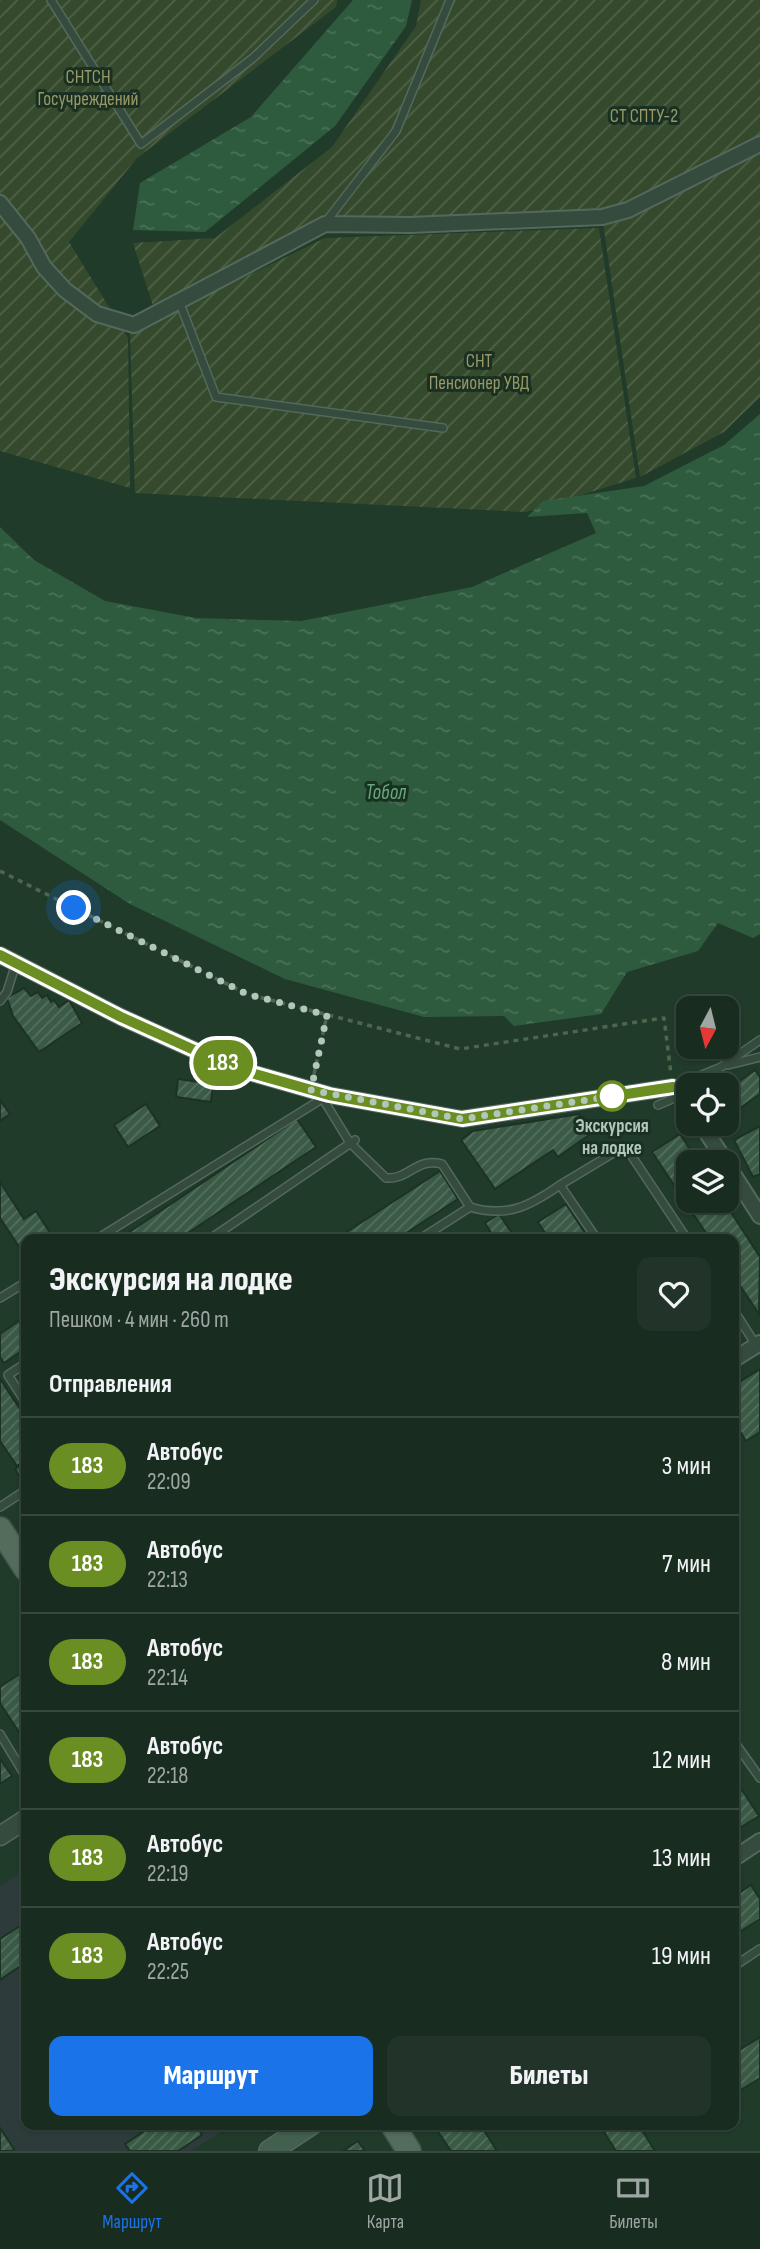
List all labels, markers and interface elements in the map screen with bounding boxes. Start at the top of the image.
park label: СНТСН Госучреждений [38,66,138,111]
park label: СТ СПТУ-2 [610,105,678,128]
park label: СНТ Пенсионер УВД [429,350,529,395]
water label: Тобол [366,780,407,805]
your location [56,890,91,925]
north arrow [676,996,738,1059]
map controls [676,996,739,1213]
line badge: 183 [183,1040,263,1086]
text: 183 [207,1048,239,1077]
button: locate [676,1073,739,1136]
marker: Экскурсия на лодке [597,1081,627,1111]
place label: Экскурсия на лодке [575,1115,649,1160]
button: layers [676,1150,739,1213]
button: heart [637,1257,711,1331]
text: Экскурсия на лодке [49,1260,293,1300]
text: Пешком · 4 мин · 260 m [49,1306,229,1334]
text: Отправления [49,1369,172,1400]
text: Автобус [147,1437,223,1468]
text: 183 [72,1451,103,1480]
text: 3 мин [662,1451,711,1482]
text: 22:09 [147,1468,191,1496]
text: Автобус [147,1535,223,1566]
text: 183 [72,1549,103,1578]
text: 7 мин [662,1549,711,1580]
text: 22:13 [147,1566,188,1594]
text: Автобус [147,1633,223,1664]
text: 183 [72,1647,103,1676]
text: 8 мин [661,1647,711,1678]
text: 22:14 [147,1664,188,1692]
text: Автобус [147,1731,223,1762]
text: 183 [72,1745,103,1774]
text: 12 мин [652,1745,711,1776]
text: 22:18 [147,1762,188,1790]
text: Автобус [147,1829,223,1860]
text: 183 [72,1843,103,1872]
text: 13 мин [652,1843,711,1874]
text: 22:19 [147,1860,189,1888]
text: Автобус [147,1927,223,1958]
text: 183 [72,1941,103,1970]
text: 19 мин [652,1941,711,1972]
text: 22:25 [147,1958,189,1986]
button: Маршрут [49,2036,373,2116]
button: Билеты [387,2036,711,2116]
tab: Маршрут [102,2169,162,2234]
tab: Карта [366,2169,404,2234]
tab: Билеты [609,2169,658,2234]

